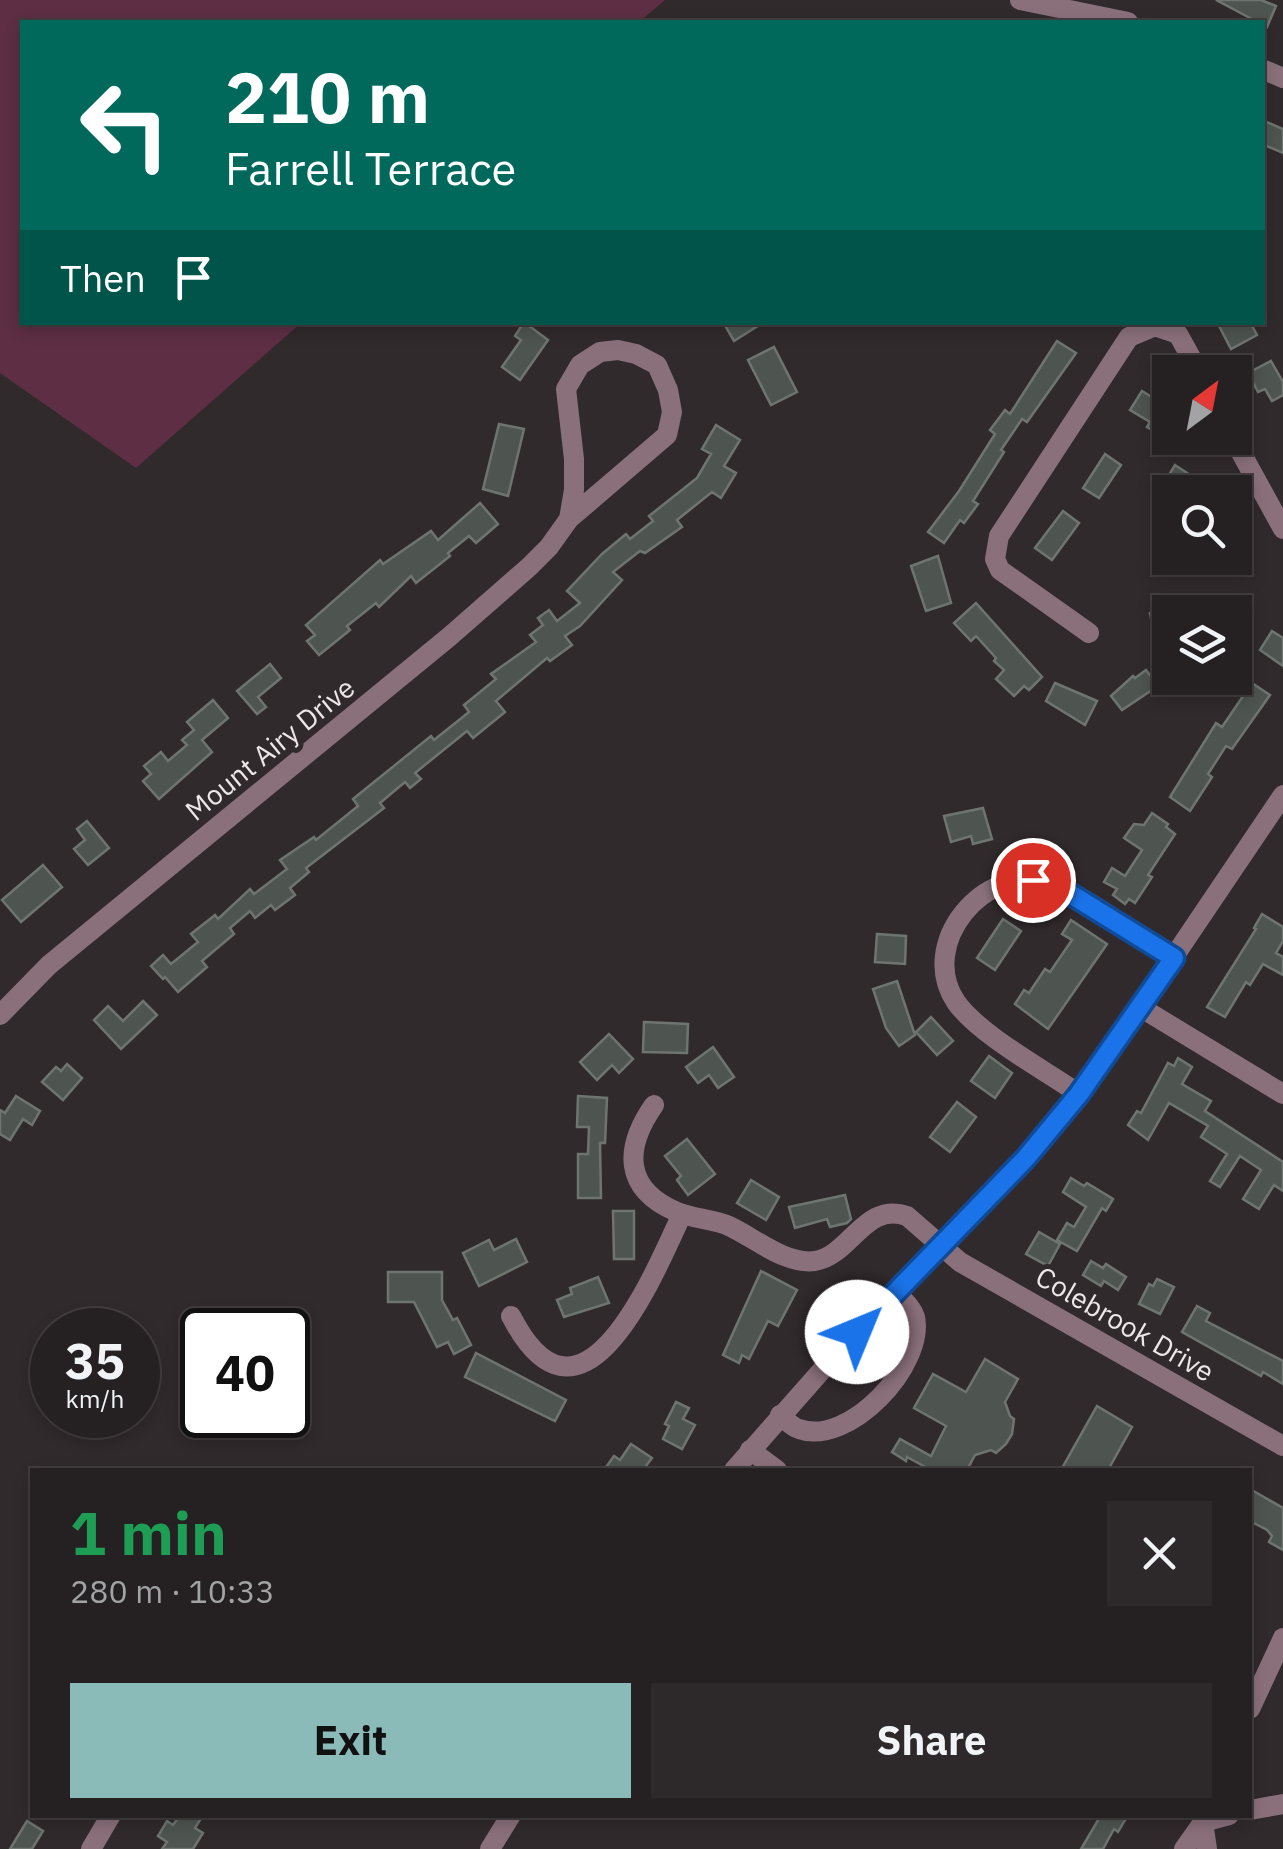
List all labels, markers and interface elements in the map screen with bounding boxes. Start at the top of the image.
text: 210 m [225,51,430,142]
icon: left [60,60,190,190]
text: Farrell Terrace [225,139,516,197]
icon: arrive [166,250,221,305]
text: Then [60,253,146,302]
north arrow [1152,355,1252,455]
map controls [1152,355,1252,695]
button: search [1152,475,1252,575]
button: layers [1152,595,1252,695]
street label: Mount Airy Drive [177,669,362,828]
pin [991,838,1076,923]
icon: arrive [1006,853,1061,908]
street label: Colebrook Drive [1029,1258,1221,1390]
position arrow [805,1280,909,1384]
speed limit sign: 40 [180,1308,310,1438]
text: 35 [65,1328,125,1393]
text: km/h [66,1382,124,1415]
text: 1 min [70,1493,227,1572]
button: close [1107,1501,1212,1606]
text: 280 m · 10:33 [70,1570,275,1612]
button: Exit [70,1683,631,1798]
button: Share [651,1683,1212,1798]

